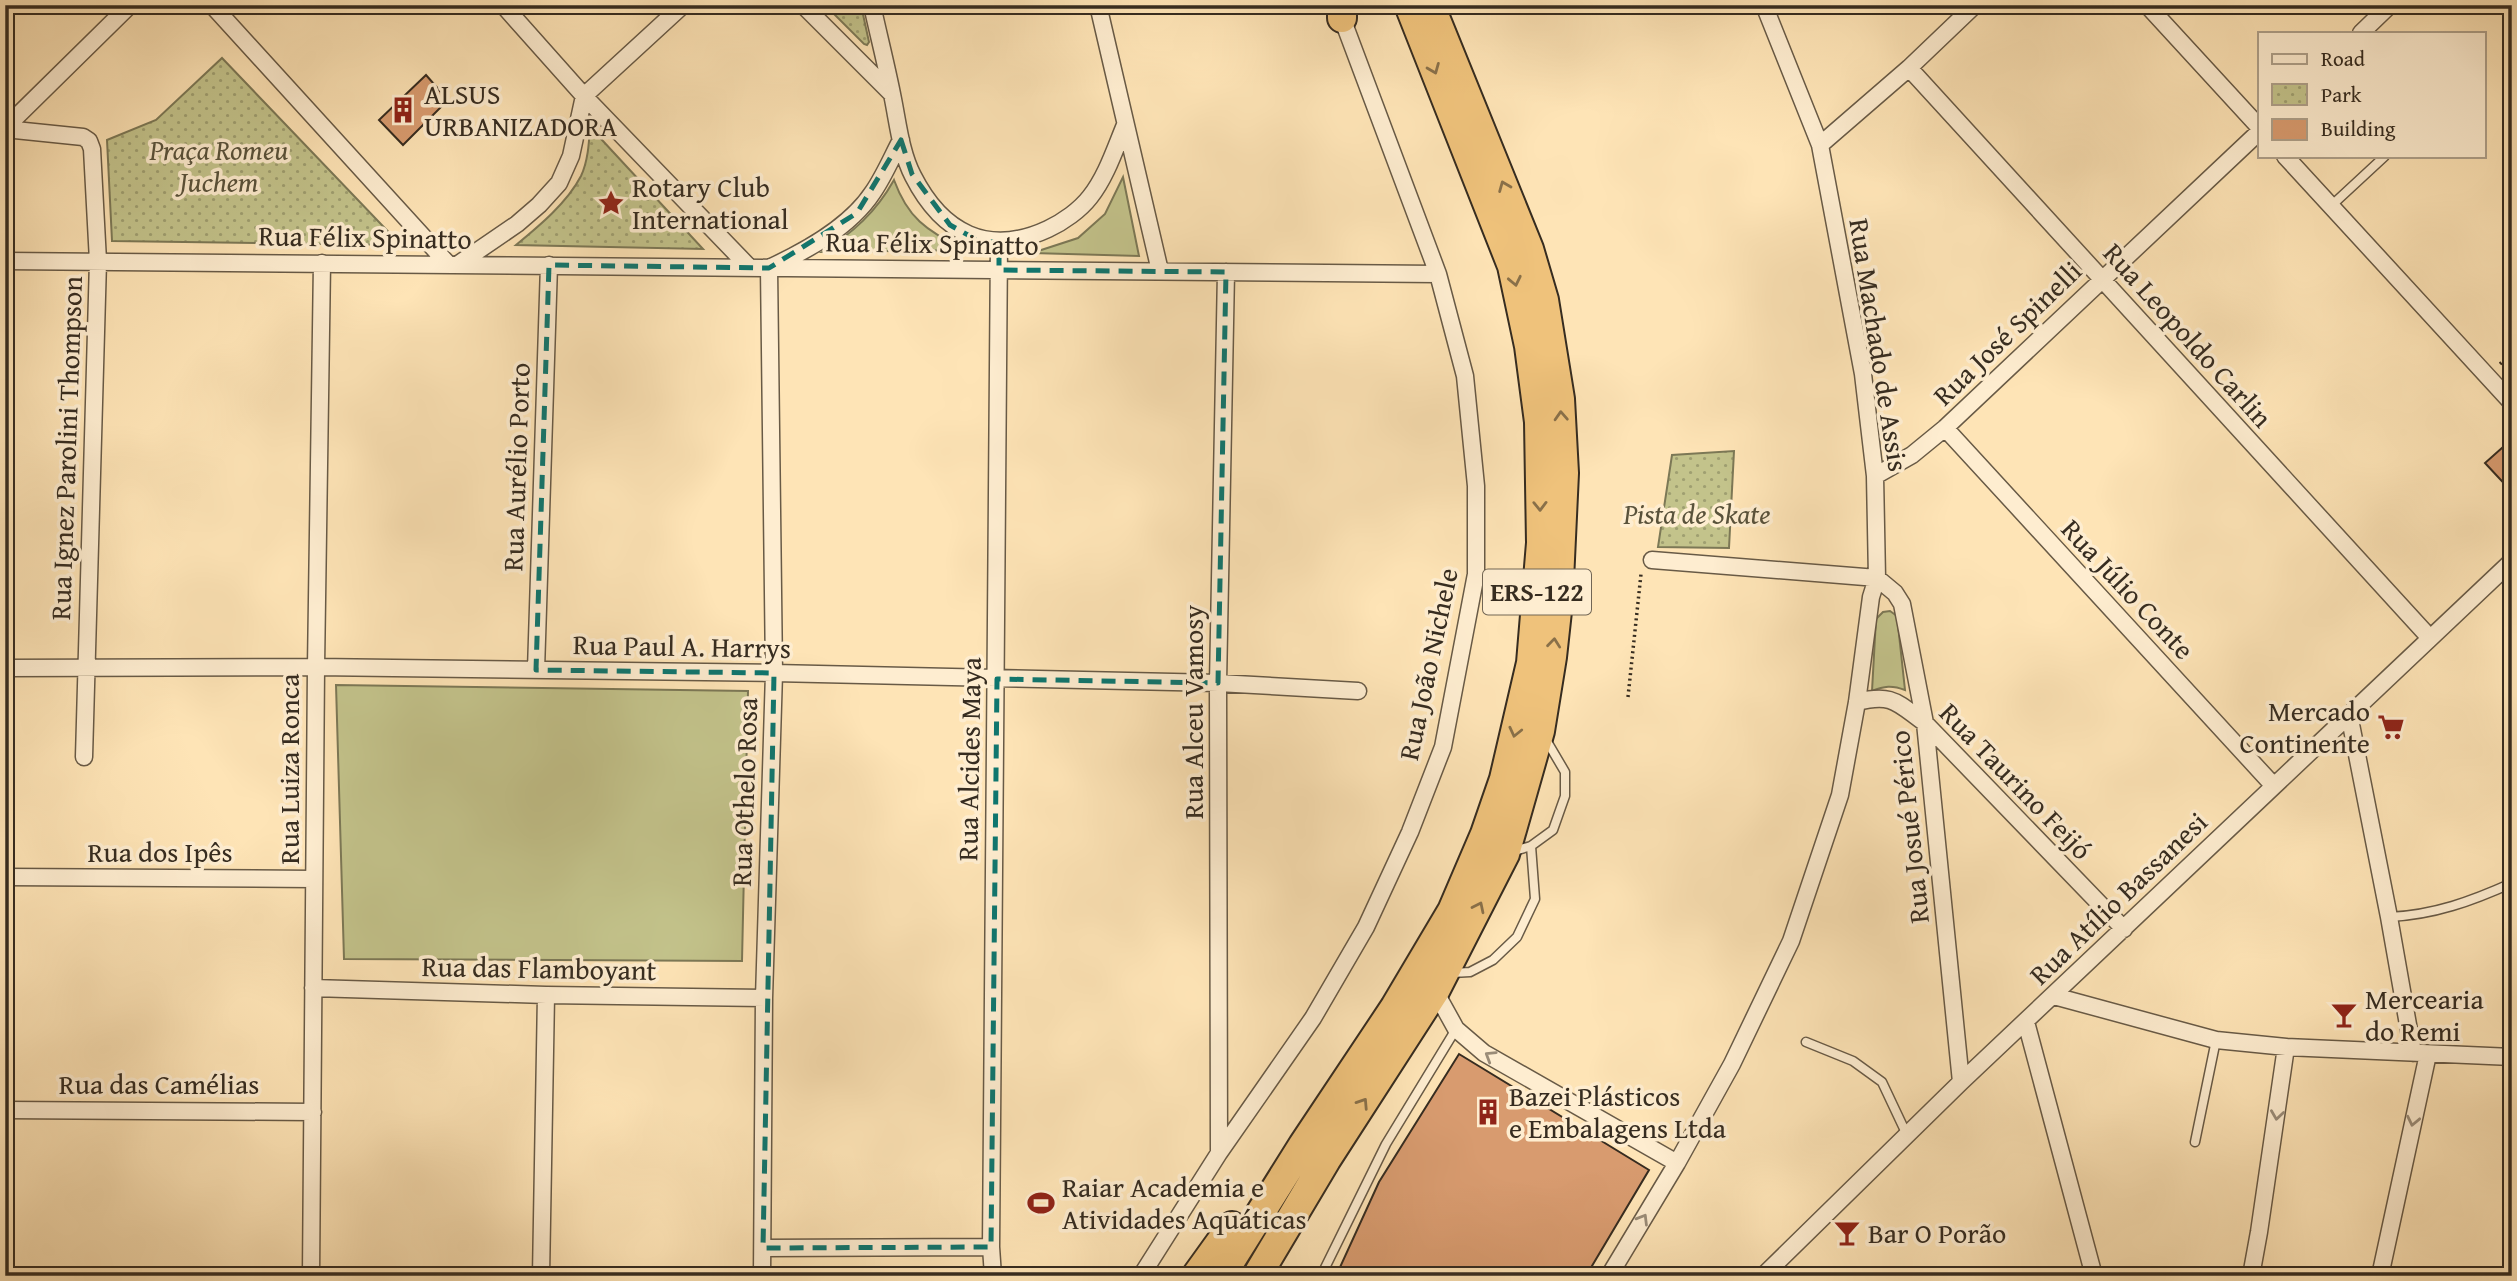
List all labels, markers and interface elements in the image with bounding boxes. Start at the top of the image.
legend [2258,32,2486,158]
text: Road [2321,43,2366,74]
one-way arrow [1426,62,1440,74]
place label: ALSUS URBANIZADORA [424,73,617,146]
text: Park [2321,79,2362,110]
building icon: ALSUS URBANIZADORA [388,95,418,125]
text: Building [2321,113,2396,144]
park label: Praça Romeu Juchem [148,129,289,202]
place label: Rotary Club International [632,166,789,239]
one-way arrow [1499,180,1513,192]
place icon: Rotary Club International [596,188,626,218]
street label: Rua Félix Spinatto [258,214,472,259]
street label: Rua Machado de Assis [1839,215,1920,474]
street label: Rua Félix Spinatto [825,220,1039,265]
street label: Rua Leopoldo Carlin [2094,233,2283,436]
street label: Rua José Spinelli [1923,251,2091,415]
street label: Rua Ignez Parolini Thompson [39,275,92,621]
one-way arrow [1507,275,1522,287]
street label: Rua Aurélio Porto [491,362,540,572]
one-way arrow [1554,410,1569,421]
park label: Pista de Skate [1622,493,1771,534]
one-way arrow [1533,501,1548,512]
street label: Rua Júlio Conte [2052,509,2204,668]
street label: Rua João Nichele [1387,564,1468,764]
road number: ERS-122 [1483,570,1591,614]
street label: Rua Alceu Vamosy [1172,605,1213,819]
street label: Rua Paul A. Harrys [573,623,791,668]
one-way arrow [1546,637,1561,648]
street label: Rua Alcides Maya [946,656,991,861]
street label: Rua Luiza Ronca [268,673,309,864]
place label: Mercado Continente [2239,690,2370,763]
street label: Rua Taurino Feijó [1931,693,2102,868]
street label: Rua Othelo Rosa [720,696,767,887]
supermarket icon: Mercado Continente [2376,712,2406,742]
one-way arrow [1509,726,1523,738]
street label: Rua Josué Périco [1878,729,1939,925]
street label: Rua Atílio Bassanesi [2019,802,2216,994]
street label: Rua dos Ipês [87,831,233,872]
one-way arrow [1471,902,1485,914]
street label: Rua das Flamboyant [421,945,657,990]
place label: Mercearia do Remi [2365,978,2484,1051]
bar icon: Mercearia do Remi [2329,1000,2359,1030]
one-way arrow [1485,1051,1498,1064]
street label: Rua das Camélias [59,1063,259,1104]
place label: Bazei Plásticos e Embalagens Ltda [1509,1075,1727,1148]
one-way arrow [1355,1097,1368,1110]
building icon: Bazei Plásticos e Embalagens Ltda [1473,1097,1503,1127]
one-way arrow [2269,1109,2284,1121]
one-way arrow [2407,1115,2422,1127]
place label: Raiar Academia e Atividades Aquáticas [1062,1166,1307,1239]
sports icon: Raiar Academia e Atividades Aquáticas [1026,1188,1056,1218]
place label: Bar O Porão [1868,1212,2006,1253]
one-way arrow [1635,1214,1648,1227]
bar icon: Bar O Porão [1832,1218,1862,1248]

